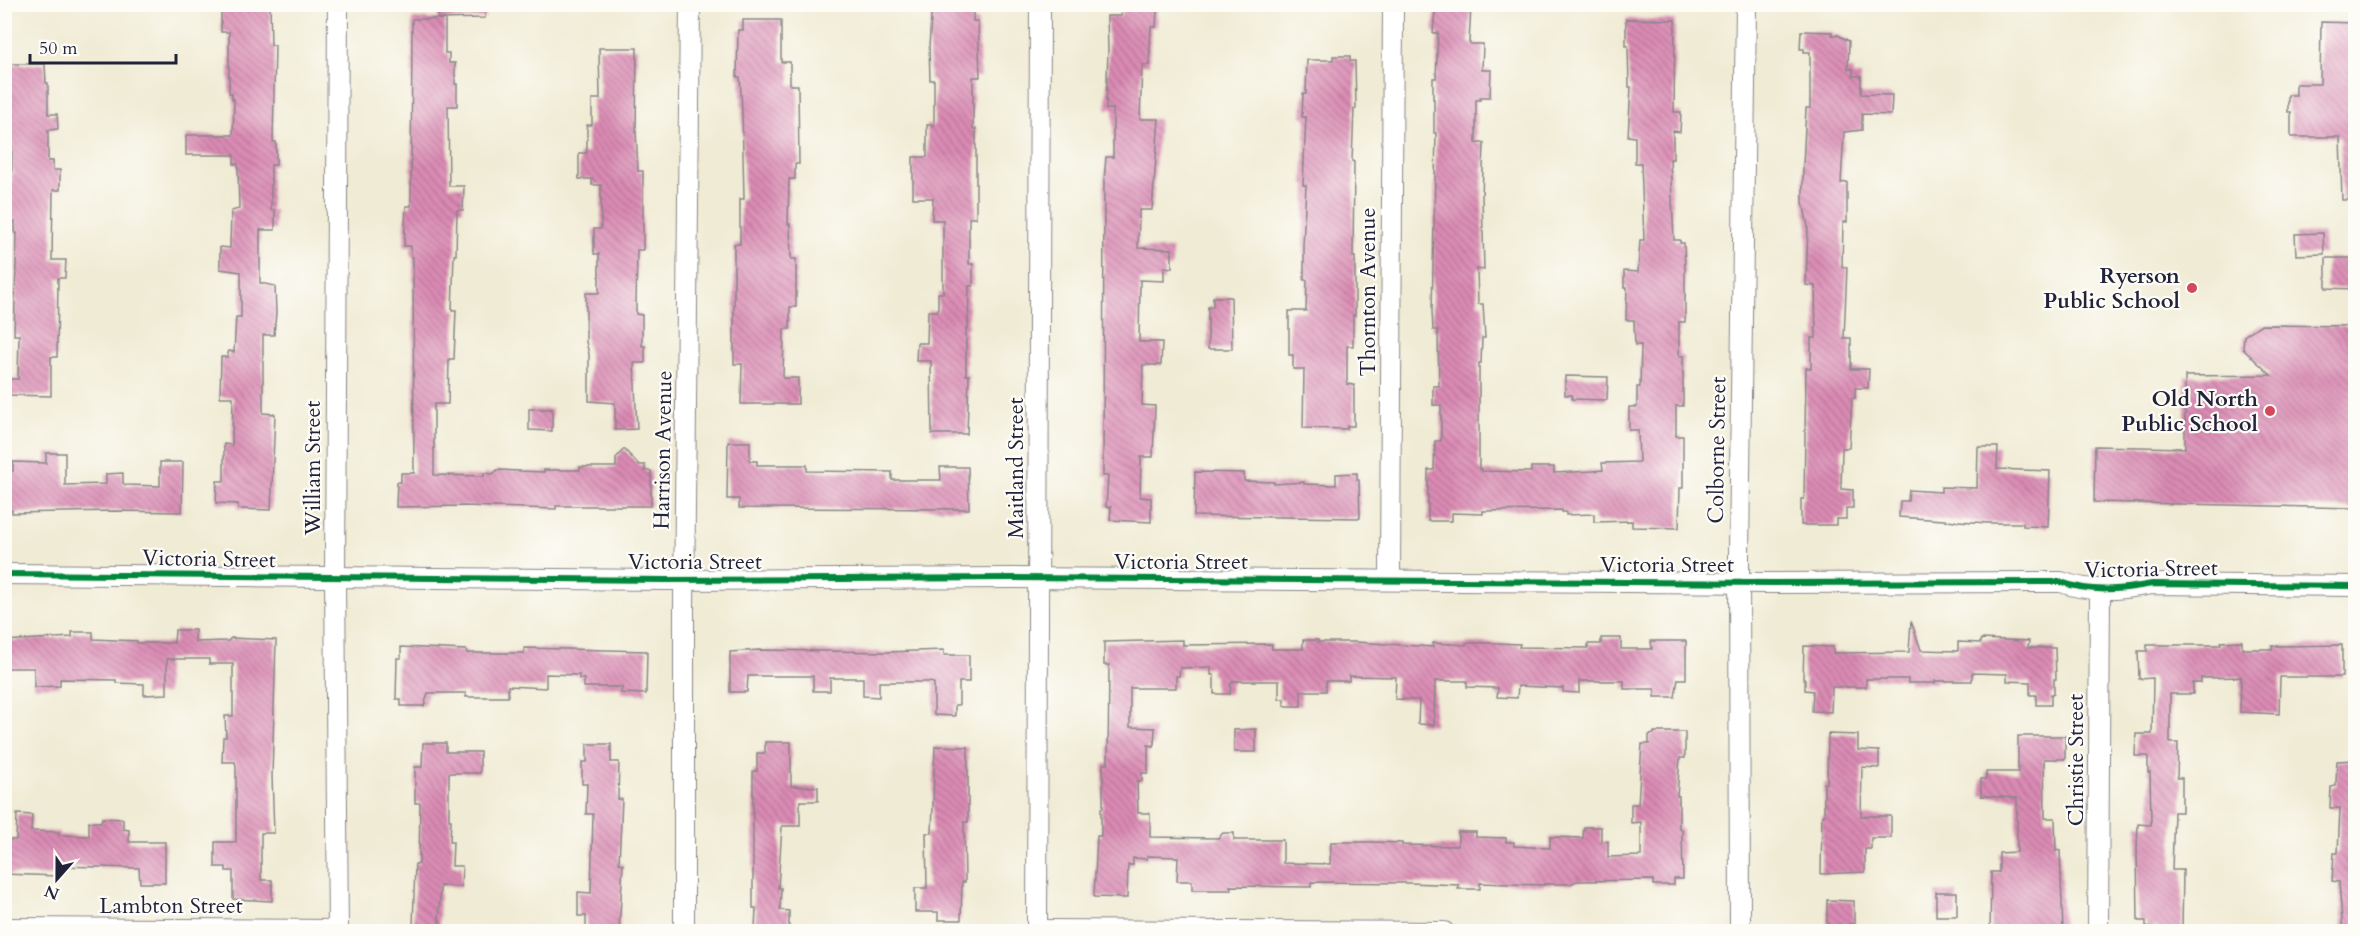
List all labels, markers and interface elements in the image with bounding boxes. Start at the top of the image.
scale bar [30,27,176,65]
text: 50 m [39,36,78,61]
street label: Thornton Avenue [1353,207,1383,377]
place label: Ryerson Public School [2043,261,2181,316]
marker: Ryerson Public School [2185,281,2199,295]
street label: Harrison Avenue [647,370,679,530]
street label: Colborne Street [1701,376,1733,524]
place label: Old North Public School [2121,384,2259,439]
street label: Maitland Street [1001,397,1031,539]
street label: William Street [298,401,328,536]
marker: Old North Public School [2263,404,2277,418]
street label: Victoria Street [142,543,276,575]
street label: Victoria Street [628,547,762,577]
street label: Victoria Street [1114,547,1248,577]
street label: Victoria Street [1600,550,1734,580]
street label: Victoria Street [2084,553,2218,585]
street label: Christie Street [2061,694,2091,826]
north arrow [27,849,87,909]
text: N [41,879,62,905]
street label: Lambton Street [99,891,243,921]

